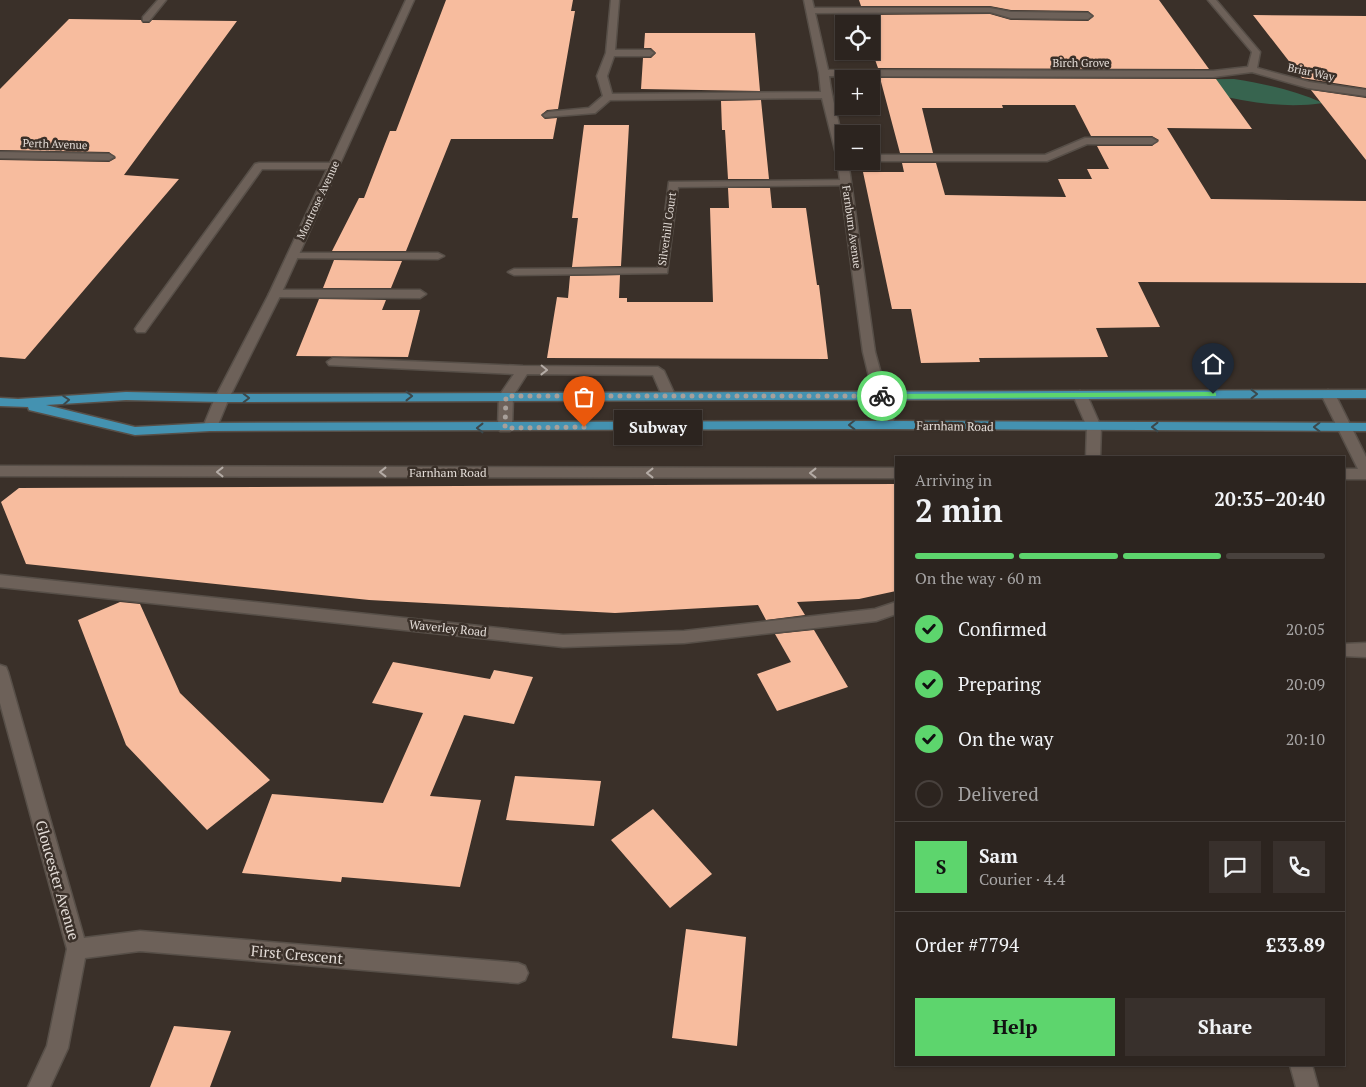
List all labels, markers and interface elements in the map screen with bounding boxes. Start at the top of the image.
map controls [835,15,880,170]
button: locate [835,15,880,60]
street label: Birch Grove [1052,56,1110,70]
street label: Briar Way [1286,60,1336,84]
button: + [835,70,880,115]
button: − [835,125,880,170]
street label: Perth Avenue [22,136,88,152]
street label: Montrose Avenue [294,158,343,242]
street label: Farnburn Avenue [839,185,865,270]
street label: Silverhill Court [655,191,679,267]
pin [1192,343,1234,394]
icon: home [1199,350,1227,378]
one-way arrow [540,365,548,375]
courier [857,371,907,421]
pin [563,376,605,427]
icon: bike [868,382,896,410]
icon: bag [570,383,598,411]
one-way arrow [1250,389,1258,399]
one-way arrow [405,391,413,401]
one-way arrow [242,393,250,403]
one-way arrow [63,394,71,405]
callout: Subway [614,410,702,444]
text: Subway [629,416,687,438]
street label: Farnham Road [916,418,994,434]
one-way arrow [848,420,856,430]
one-way arrow [1151,422,1158,432]
one-way arrow [1313,422,1321,432]
one-way arrow [476,423,484,433]
street label: Farnham Road [409,465,487,480]
one-way arrow [216,467,224,477]
one-way arrow [378,467,386,477]
one-way arrow [646,468,654,478]
one-way arrow [808,468,816,478]
text: Arriving in [915,469,992,491]
text: 20:35–20:40 [1214,486,1325,511]
text: 2 min [915,489,1003,531]
text: On the way · 60 m [915,567,1042,589]
icon: check [915,615,943,643]
street label: Waverley Road [408,616,488,640]
text: Confirmed [958,616,1047,641]
text: 20:05 [1286,618,1325,640]
icon: check [915,670,943,698]
text: Preparing [958,671,1041,696]
text: 20:09 [1286,673,1325,695]
icon: check [915,725,943,753]
text: On the way [958,726,1053,751]
text: 20:10 [1286,728,1325,750]
text: Delivered [958,781,1039,806]
street label: Gloucester Avenue [31,818,85,942]
button: chat [1209,841,1261,893]
button: phone [1273,841,1325,893]
text: Sam [979,843,1018,868]
text: S [936,854,946,879]
text: Courier · 4.4 [979,868,1065,890]
text: Order #7794 [915,932,1019,957]
text: £33.89 [1266,932,1325,957]
street label: First Crescent [250,940,344,968]
button: Help [915,998,1115,1056]
button: Share [1125,998,1325,1056]

